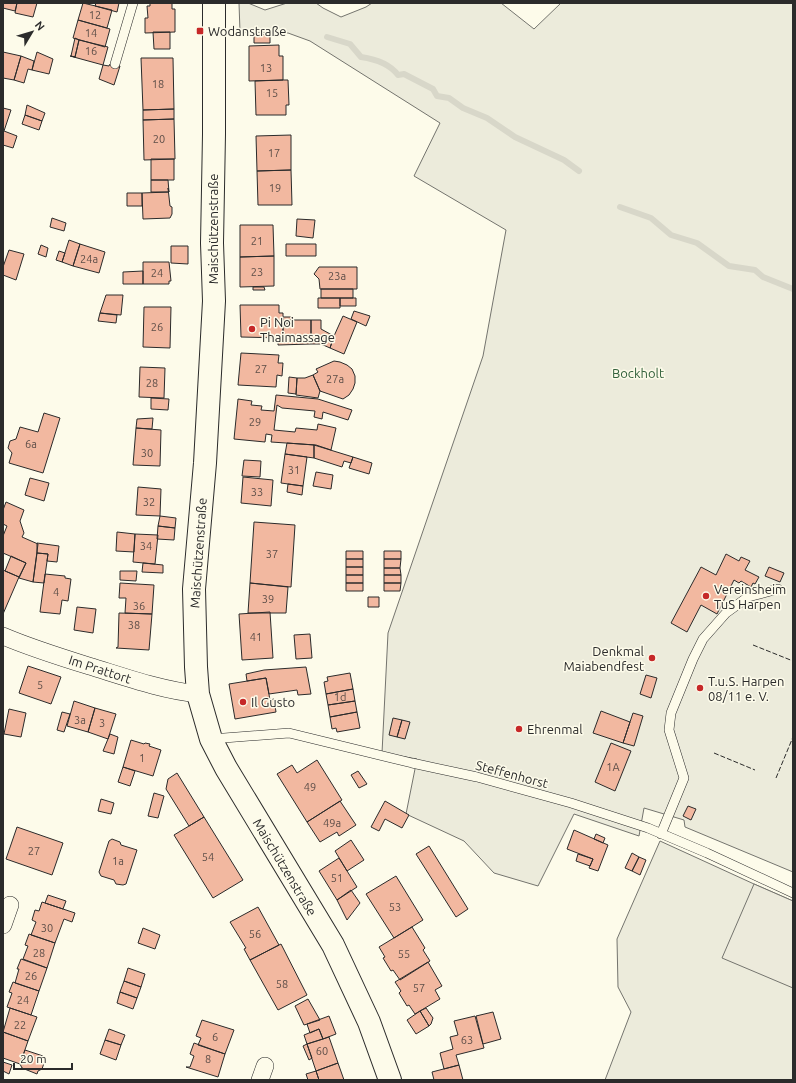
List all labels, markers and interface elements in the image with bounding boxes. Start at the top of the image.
house number: 12 [89,9,101,21]
north arrow [12,12,52,52]
text: N [33,19,47,33]
place label: Wodanstraße [208,24,287,38]
marker: Wodanstraße [195,26,205,36]
house number: 14 [85,27,97,39]
house number: 16 [85,45,97,57]
house number: 13 [260,62,272,74]
house number: 18 [152,78,164,90]
house number: 15 [266,87,278,99]
house number: 20 [153,133,165,145]
house number: 17 [268,147,280,159]
street label: Maischützenstraße [206,174,220,284]
house number: 19 [269,182,281,194]
house number: 21 [251,235,263,247]
house number: 24a [80,253,98,265]
house number: 23 [251,266,263,278]
house number: 24 [151,267,163,279]
house number: 23a [328,270,346,282]
place label: Pi Noi Thaimassage [260,315,335,344]
house number: 26 [151,321,163,333]
marker: Pi Noi Thaimassage [247,324,257,334]
house number: 27 [255,363,267,375]
park label: Bockholt [612,366,664,380]
house number: 27a [326,373,344,385]
house number: 28 [146,377,158,389]
house number: 29 [249,416,261,428]
house number: 6a [25,438,37,450]
house number: 30 [141,447,153,459]
house number: 31 [288,464,300,476]
house number: 33 [251,486,263,498]
house number: 32 [143,496,155,508]
street label: Maischützenstraße [187,497,209,609]
house number: 34 [140,540,152,552]
house number: 37 [266,548,278,560]
place label: Vereinsheim TuS Harpen [714,582,786,611]
house number: 4 [53,586,59,598]
marker: Vereinsheim TuS Harpen [701,591,711,601]
house number: 39 [262,593,274,605]
house number: 36 [133,600,145,612]
house number: 38 [128,619,140,631]
house number: 41 [250,631,262,643]
place label: Denkmal Maiabendfest [564,644,645,673]
street label: Im Prattort [67,652,133,686]
marker: Denkmal Maiabendfest [647,653,657,663]
place label: T.u.S. Harpen 08/11 e. V. [708,674,784,703]
house number: 5 [37,679,43,691]
marker: T.u.S. Harpen 08/11 e. V. [695,683,705,693]
house number: 1d [334,691,346,703]
place label: Il Gusto [251,695,295,709]
marker: Il Gusto [238,697,248,707]
house number: 3a [74,714,86,726]
house number: 3 [99,717,105,729]
place label: Ehrenmal [527,722,583,736]
marker: Ehrenmal [514,724,524,734]
house number: 1 [139,752,145,764]
street label: Steffenhorst [474,758,550,790]
house number: 1A [606,761,621,773]
house number: 49 [304,781,316,793]
street label: Maischützenstraße [251,816,319,918]
house number: 49a [323,817,341,829]
house number: 27 [28,845,40,857]
house number: 54 [202,851,214,863]
house number: 1a [112,855,124,867]
house number: 51 [331,872,343,884]
house number: 53 [389,901,401,913]
house number: 30 [41,922,53,934]
house number: 56 [249,928,261,940]
house number: 28 [33,947,45,959]
house number: 55 [398,948,410,960]
house number: 26 [25,970,37,982]
house number: 58 [276,978,288,990]
house number: 57 [413,982,425,994]
house number: 24 [17,994,29,1006]
house number: 22 [14,1019,26,1031]
house number: 6 [212,1031,218,1043]
house number: 63 [461,1034,473,1046]
scale bar [14,1045,72,1071]
house number: 60 [316,1045,328,1057]
text: 20 m [20,1052,47,1065]
house number: 8 [205,1053,211,1065]

